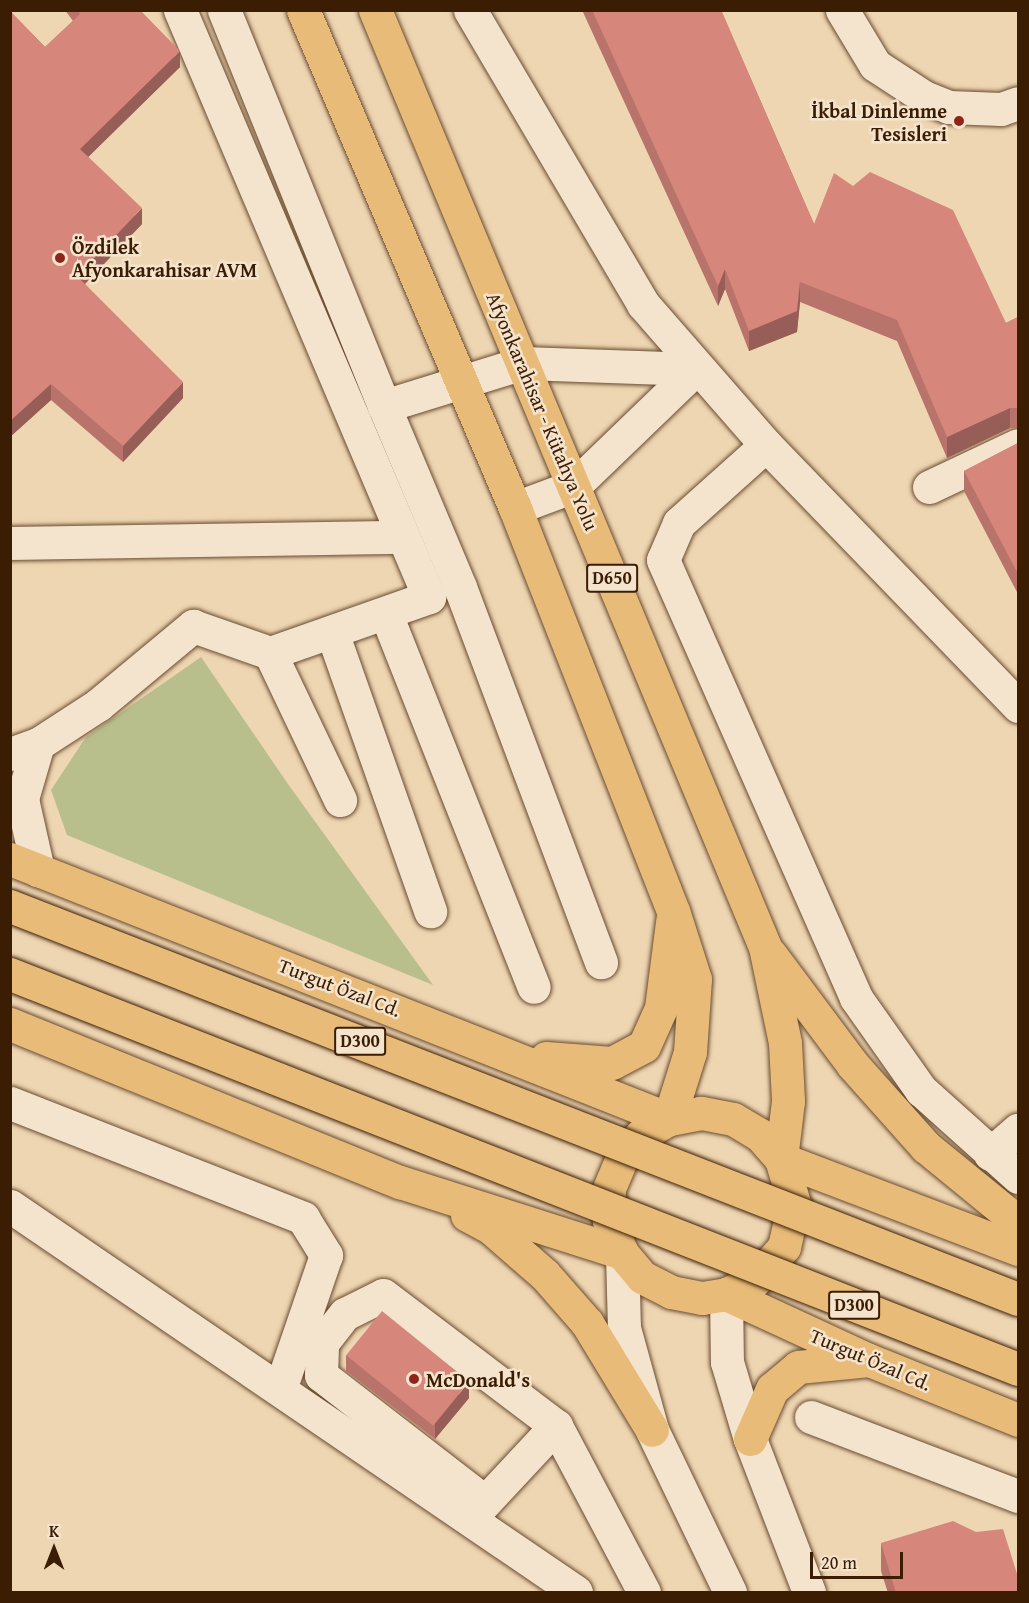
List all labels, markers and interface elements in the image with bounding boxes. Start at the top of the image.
place label: İkbal Dinlenme Tesisleri [811,98,947,145]
marker: İkbal Dinlenme Tesisleri [952,114,966,128]
place label: Özdilek Afyonkarahisar AVM [72,234,257,281]
marker: Özdilek Afyonkarahisar AVM [53,251,67,265]
street label: Afyonkarahisar - Kütahya Yolu [482,288,604,534]
road number: D650 [585,563,639,593]
street label: Turgut Özal Cd. [275,953,405,1021]
road number: D300 [333,1026,387,1056]
road number: D300 [827,1290,881,1320]
street label: Turgut Özal Cd. [807,1323,935,1395]
place label: McDonald's [426,1367,530,1391]
marker: McDonald's [407,1372,421,1386]
north arrow [24,1519,84,1579]
text: K [49,1519,59,1543]
scale bar [813,1540,906,1578]
text: 20 m [821,1549,857,1576]

